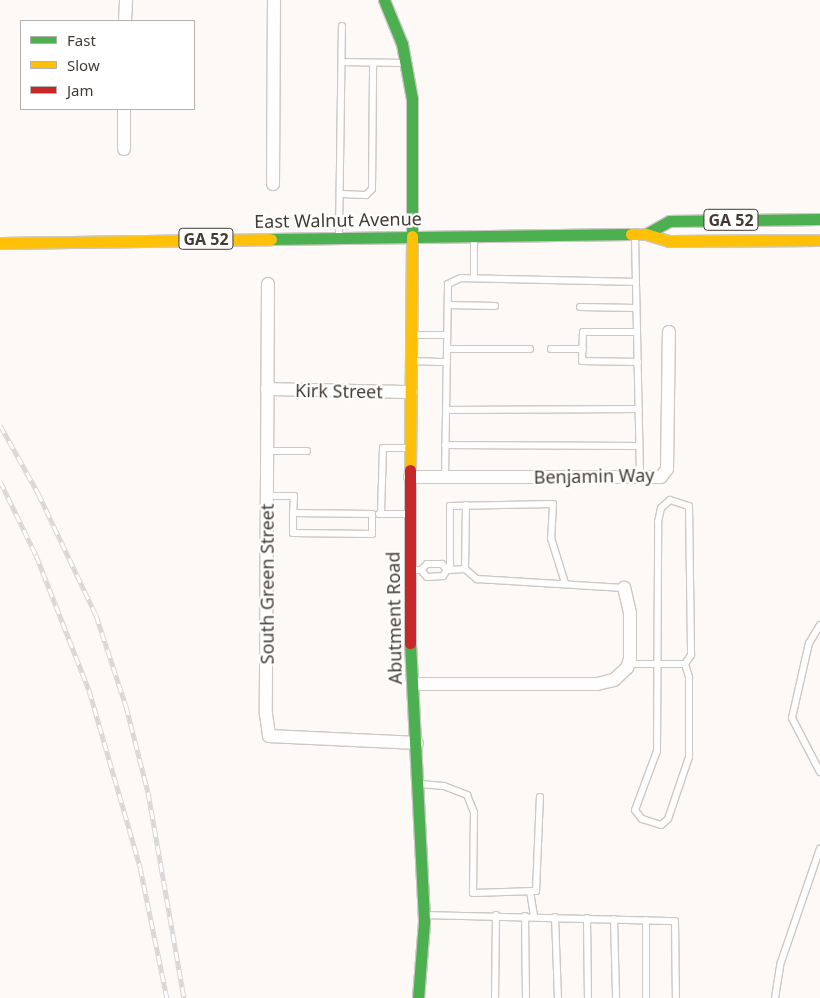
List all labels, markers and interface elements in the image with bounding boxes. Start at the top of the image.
legend [20,20,195,110]
text: Fast [67,30,96,50]
text: Slow [67,55,100,75]
text: Jam [67,80,94,100]
road number: GA 52 [702,206,760,234]
street label: East Walnut Avenue [254,208,422,232]
road number: GA 52 [177,225,235,252]
street label: Kirk Street [295,379,383,403]
street label: Benjamin Way [533,464,655,488]
street label: South Green Street [256,504,278,664]
street label: Abutment Road [382,551,406,685]

